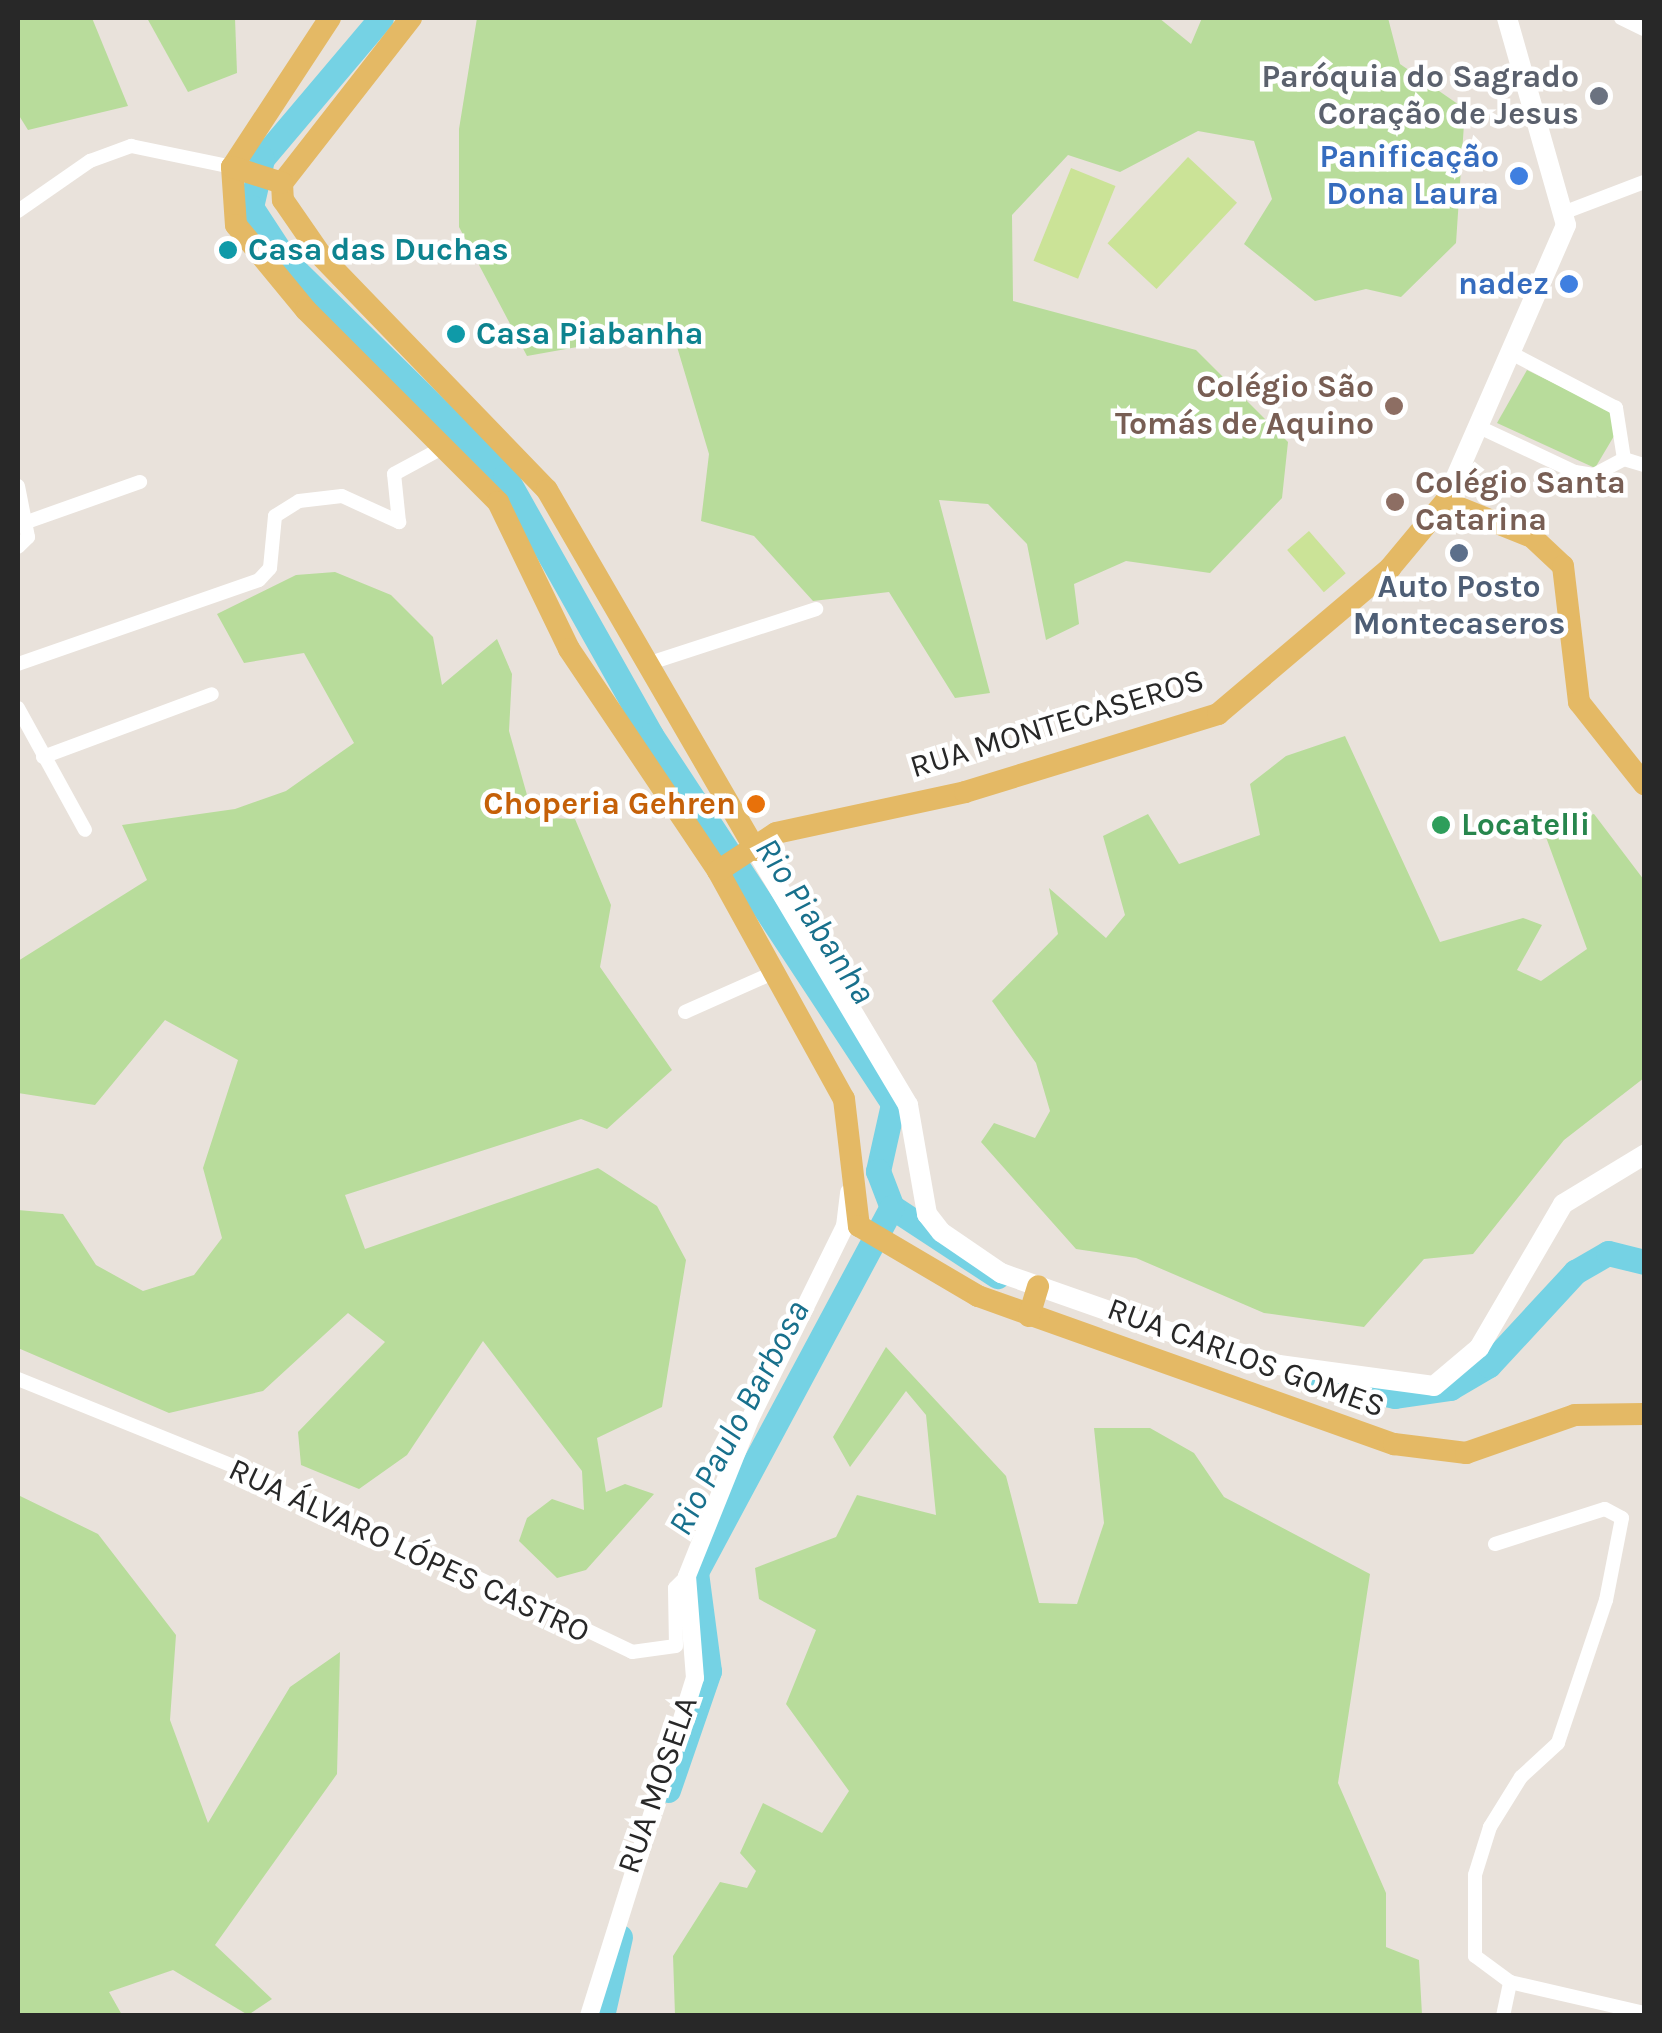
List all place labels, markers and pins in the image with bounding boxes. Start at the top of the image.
place label: Paróquia do Sagrado Coração de Jesus [1261,59,1579,134]
marker: Paróquia do Sagrado Coração de Jesus [1588,85,1610,107]
place label: Panificação Dona Laura [1320,139,1499,214]
marker: Panificação Dona Laura [1508,165,1530,187]
place label: Casa das Duchas [248,231,509,269]
marker: Casa das Duchas [217,239,239,261]
place label: nadez [1458,265,1549,303]
marker: nadez [1558,273,1580,295]
place label: Casa Piabanha [476,315,703,353]
marker: Casa Piabanha [445,323,467,345]
place label: Colégio São Tomás de Aquino [1115,369,1374,444]
marker: Colégio São Tomás de Aquino [1383,395,1405,417]
place label: Colégio Santa Catarina [1415,465,1626,540]
marker: Colégio Santa Catarina [1384,491,1406,513]
marker: Auto Posto Montecaseros [1448,542,1470,564]
place label: Auto Posto Montecaseros [1353,569,1565,644]
place label: Choperia Gehren [483,785,736,823]
marker: Choperia Gehren [745,793,767,815]
place label: Locatelli [1461,806,1590,844]
marker: Locatelli [1430,814,1452,836]

